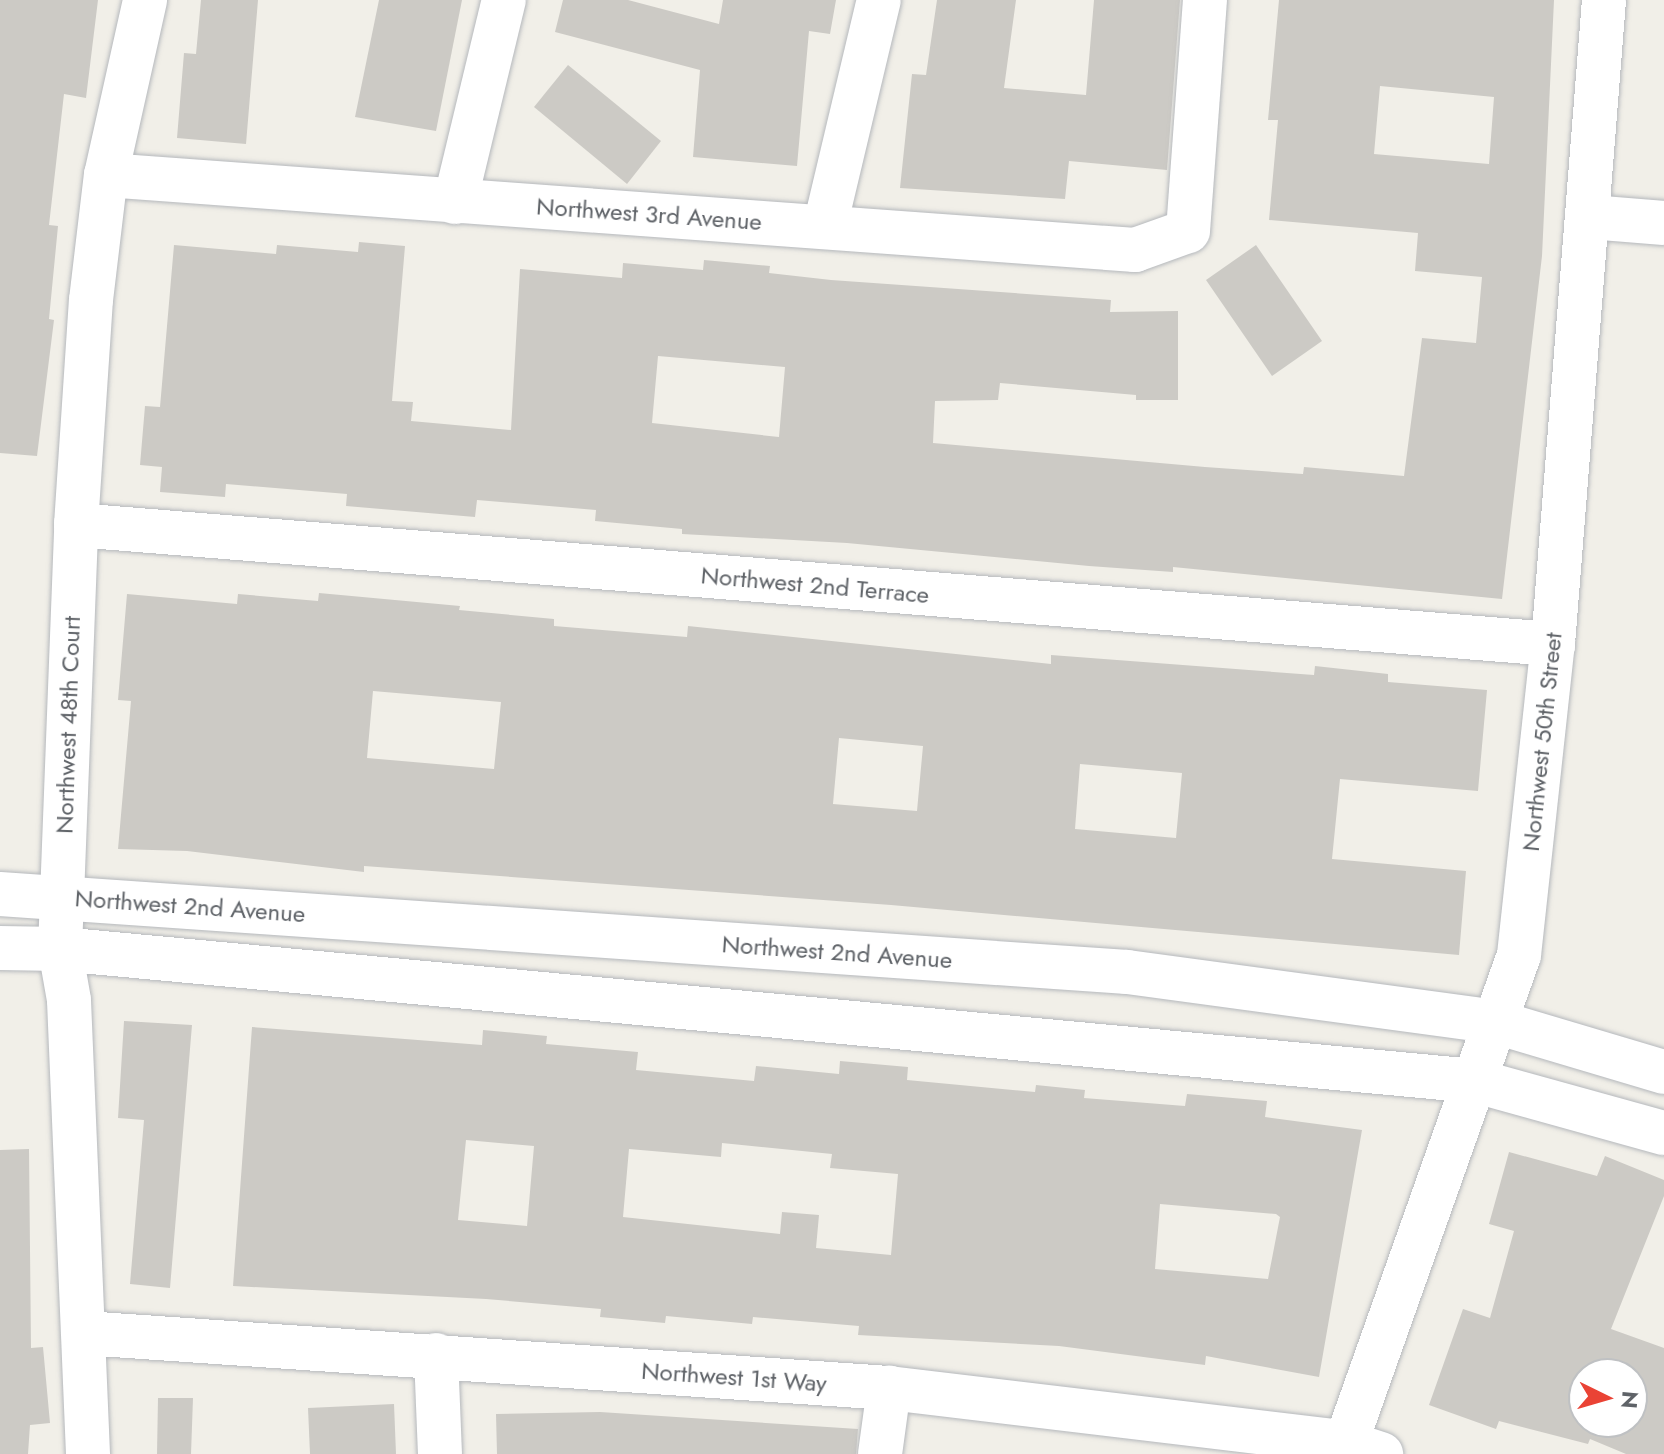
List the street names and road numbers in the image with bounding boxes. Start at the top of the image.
street label: Northwest 3rd Avenue [535,192,763,236]
street label: Northwest 2nd Terrace [700,561,930,609]
street label: Northwest 48th Court [50,616,86,834]
street label: Northwest 50th Street [1516,631,1568,853]
street label: Northwest 2nd Avenue [74,884,306,928]
street label: Northwest 2nd Avenue [721,930,953,974]
street label: Northwest 1st Way [640,1356,828,1398]

